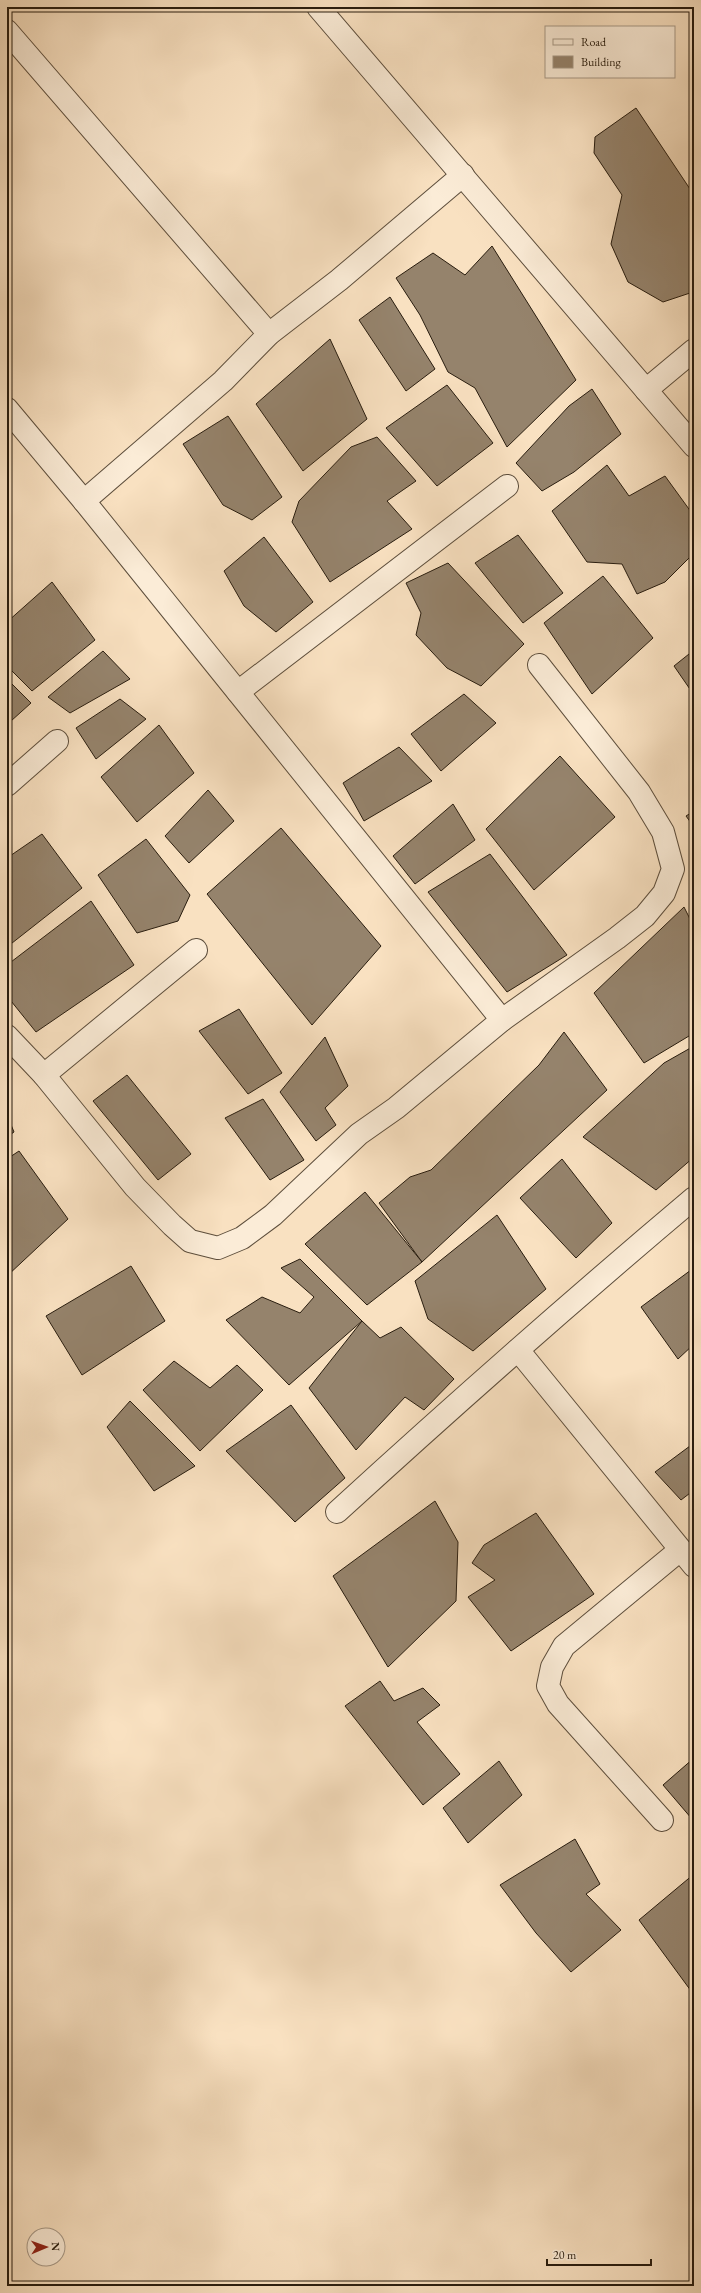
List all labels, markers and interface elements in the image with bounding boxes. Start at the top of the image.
legend [545,26,675,78]
text: Road [581,34,607,50]
text: Building [581,54,622,70]
north arrow [26,2227,66,2267]
scale bar [547,2241,651,2267]
text: N [49,2242,63,2251]
text: 20 m [553,2247,577,2263]

